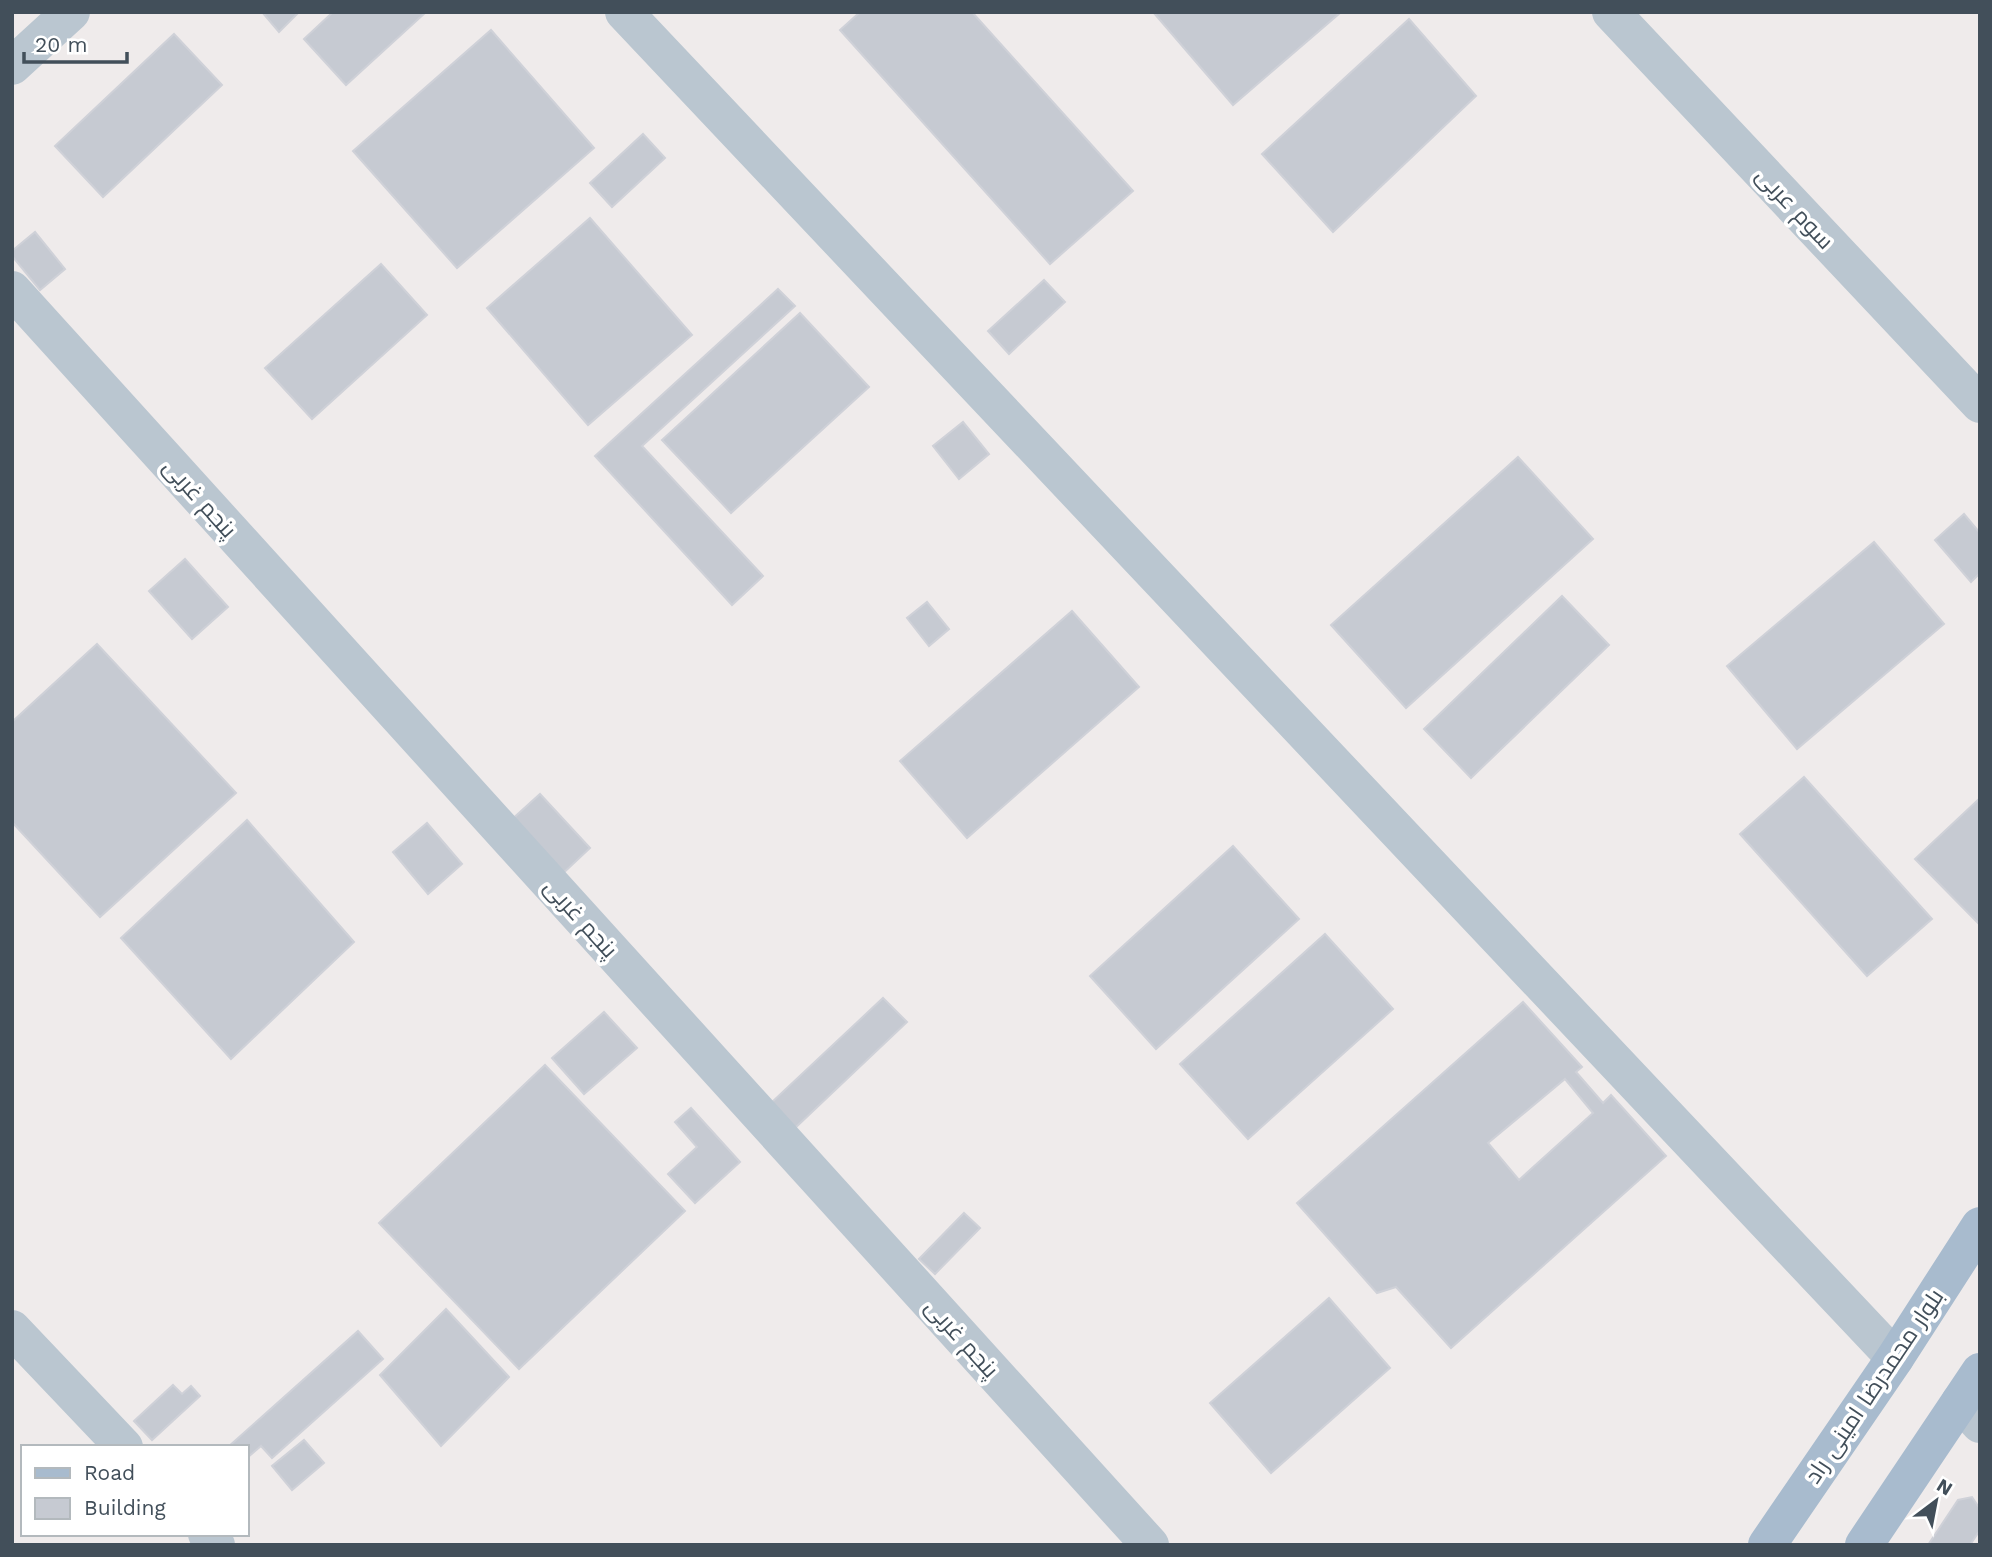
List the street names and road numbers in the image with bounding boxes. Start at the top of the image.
street label: سوم عربی [1749,162,1839,256]
street label: پنجم غربی [156,453,242,545]
street label: پنجم غربی [537,873,623,965]
street label: بلوار محمدرضا امینی راد [1799,1284,1950,1489]
street label: پنجم غربی [918,1293,1004,1385]

